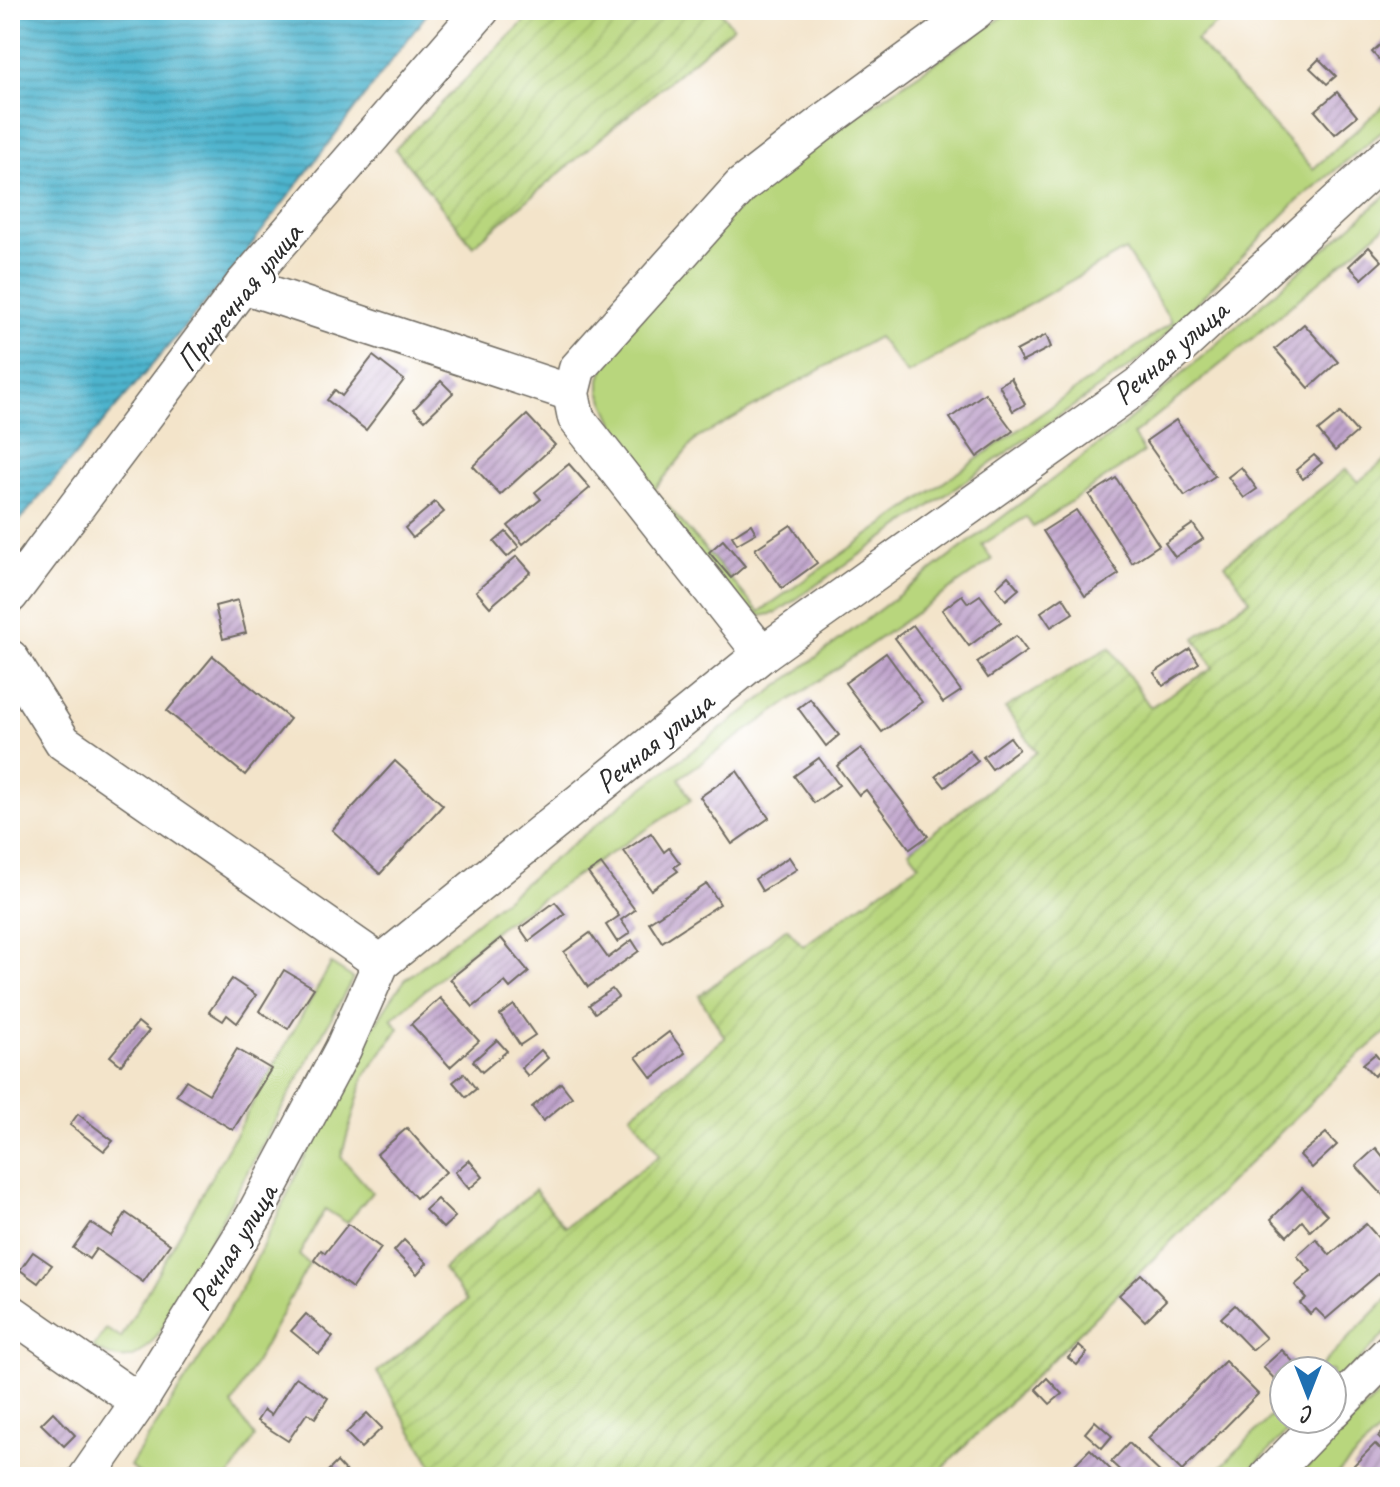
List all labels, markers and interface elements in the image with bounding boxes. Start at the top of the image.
street label: Приречная улица [166,213,313,380]
street label: Речная улица [1103,288,1239,414]
street label: Речная улица [586,680,724,802]
street label: Речная улица [179,1174,288,1318]
north arrow [1268,1355,1348,1435]
text: С [1299,1400,1313,1428]

